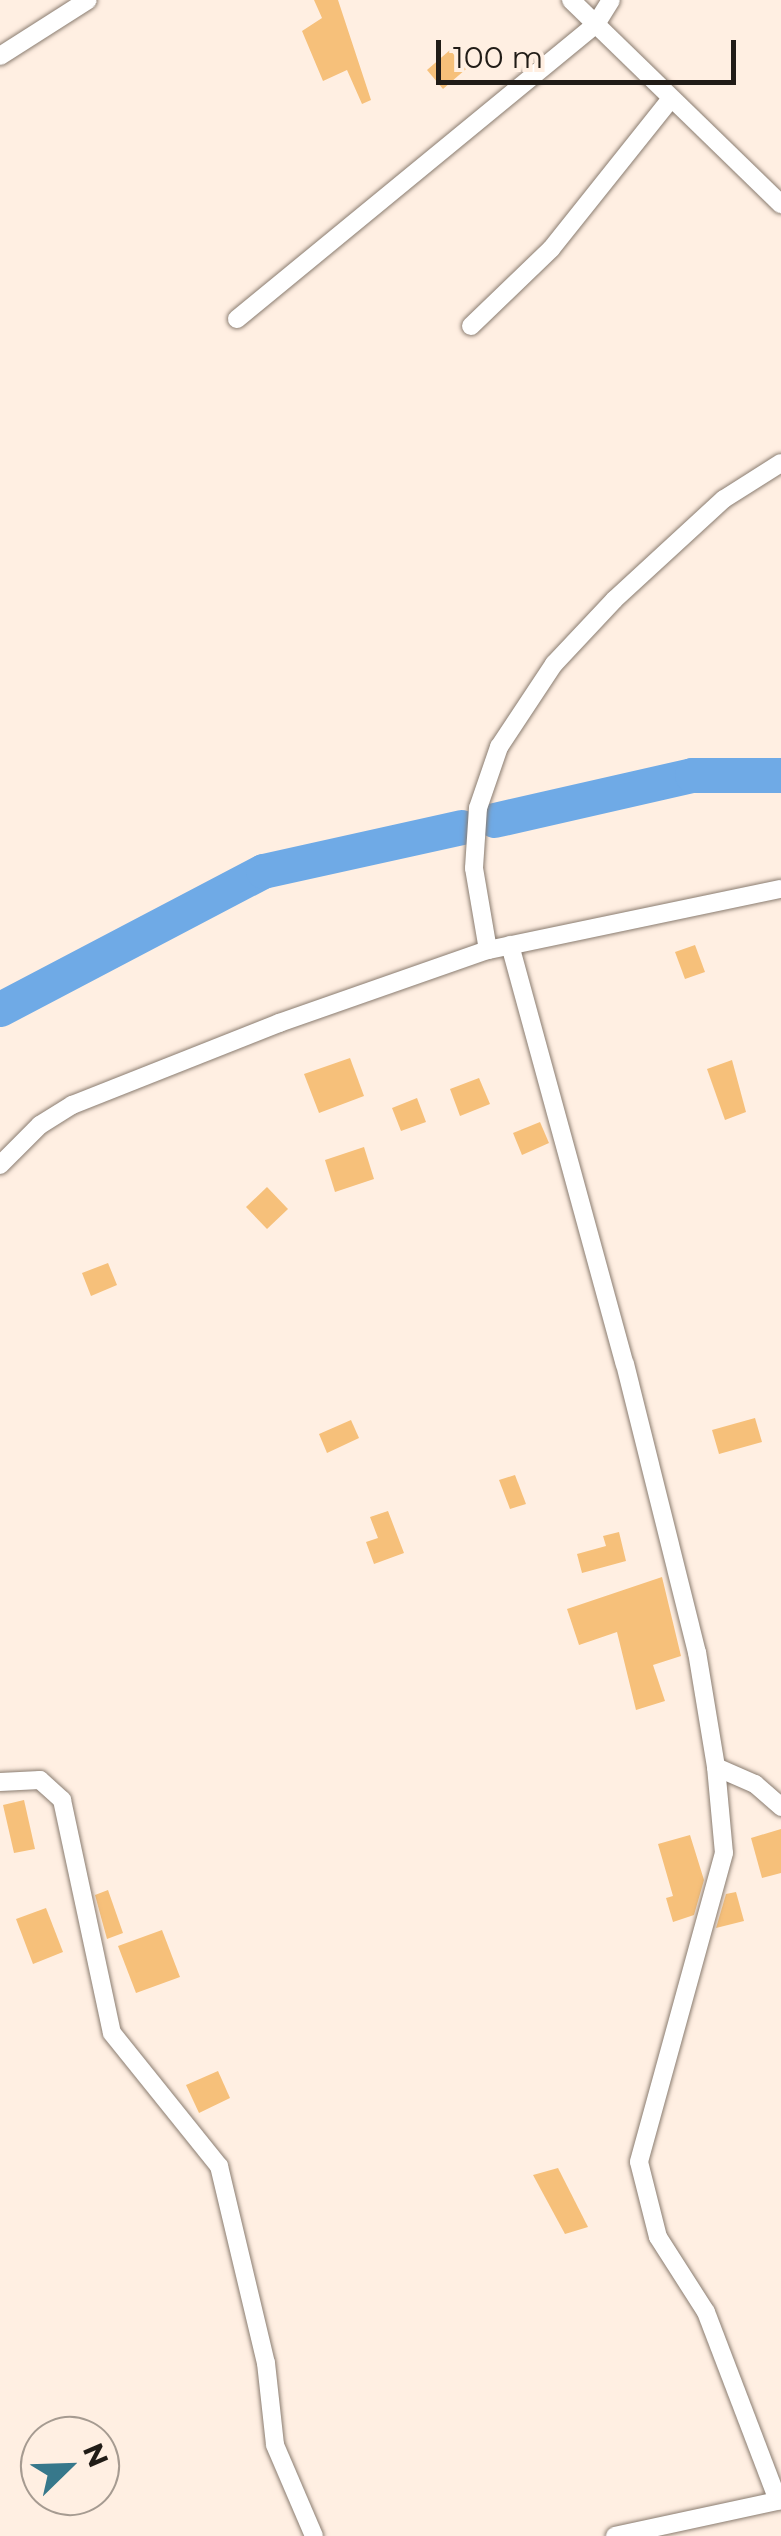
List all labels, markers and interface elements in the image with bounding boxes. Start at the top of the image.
scale bar [441,20,741,82]
text: 100 m [453,39,543,76]
north arrow [20,2416,120,2516]
text: N [76,2438,116,2472]

